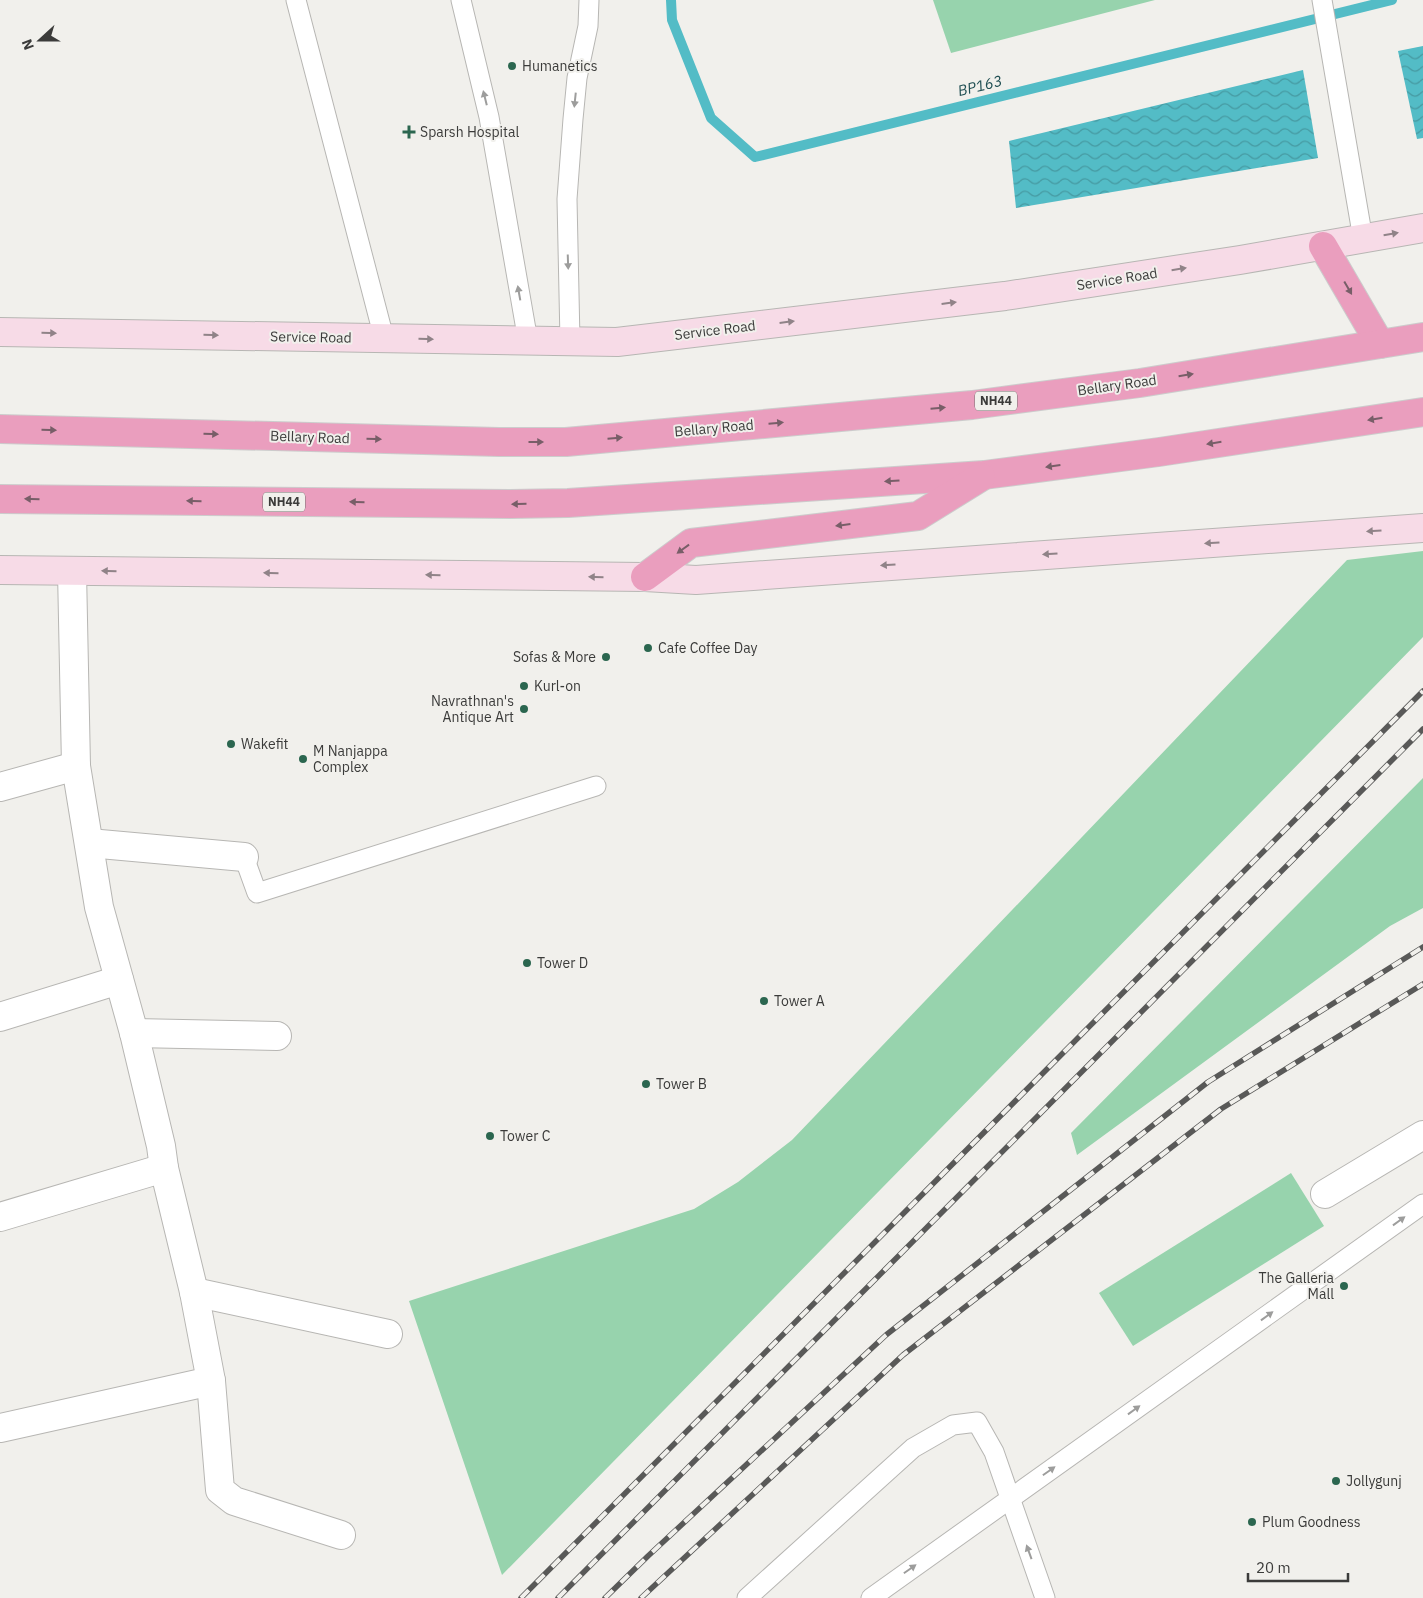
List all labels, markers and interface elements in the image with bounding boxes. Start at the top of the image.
north arrow [15,15,65,65]
text: N [18,37,38,53]
place label: Humanetics [522,57,598,75]
marker: Humanetics [506,60,518,72]
water label: BP163 [956,71,1004,100]
one-way arrow [481,91,489,106]
one-way arrow [571,92,579,108]
place label: Sparsh Hospital [420,123,520,141]
marker: Sparsh Hospital [402,125,416,139]
one-way arrow [1383,229,1399,237]
one-way arrow [564,254,572,270]
street label: Service Road [1075,264,1159,294]
one-way arrow [1171,265,1187,273]
one-way arrow [1343,281,1352,295]
one-way arrow [515,284,523,300]
one-way arrow [941,299,957,307]
street label: Service Road [673,316,757,344]
one-way arrow [780,318,796,326]
street label: Service Road [270,327,352,347]
one-way arrow [41,329,57,337]
one-way arrow [203,332,219,340]
one-way arrow [418,335,434,343]
street label: Bellary Road [1076,371,1158,399]
one-way arrow [1178,371,1194,379]
road number: NH44 [975,392,1017,411]
one-way arrow [930,404,946,412]
one-way arrow [1366,415,1382,423]
street label: Bellary Road [674,416,754,440]
one-way arrow [769,418,785,426]
one-way arrow [41,427,57,435]
street label: Bellary Road [270,427,350,447]
one-way arrow [203,430,219,438]
one-way arrow [607,433,623,441]
one-way arrow [366,435,382,443]
one-way arrow [528,438,544,446]
one-way arrow [1206,440,1222,448]
one-way arrow [1045,462,1061,470]
one-way arrow [883,478,899,486]
road number: NH44 [263,492,305,512]
one-way arrow [24,495,40,503]
one-way arrow [186,497,202,505]
one-way arrow [349,498,365,506]
one-way arrow [511,500,527,508]
one-way arrow [835,521,851,529]
one-way arrow [1366,528,1382,536]
one-way arrow [1204,539,1220,547]
one-way arrow [676,544,690,554]
one-way arrow [1042,551,1058,559]
one-way arrow [880,562,896,570]
one-way arrow [100,567,116,575]
one-way arrow [263,569,279,577]
one-way arrow [425,571,441,579]
one-way arrow [588,573,604,581]
place label: Cafe Coffee Day [658,639,758,657]
marker: Cafe Coffee Day [642,642,654,654]
place label: Sofas & More [513,648,596,666]
marker: Sofas & More [600,651,612,663]
place label: Kurl-on [534,677,581,695]
marker: Kurl-on [518,680,530,692]
place label: Navrathnan's Antique Art [431,692,514,726]
marker: Navrathnan's Antique Art [518,703,530,715]
place label: Wakefit [241,735,289,753]
marker: Wakefit [225,738,237,750]
place label: M Nanjappa Complex [313,742,388,776]
marker: M Nanjappa Complex [297,753,309,765]
place label: Tower D [537,954,588,972]
marker: Tower D [521,957,533,969]
place label: Tower A [774,992,825,1010]
marker: Tower A [758,995,770,1007]
place label: Tower B [656,1075,707,1093]
marker: Tower B [640,1078,652,1090]
place label: Tower C [500,1127,551,1145]
marker: Tower C [484,1130,496,1142]
one-way arrow [1392,1216,1406,1226]
place label: The Galleria Mall [1258,1269,1335,1303]
marker: The Galleria Mall [1338,1280,1350,1292]
one-way arrow [1260,1311,1274,1321]
one-way arrow [1128,1405,1141,1415]
one-way arrow [1042,1466,1056,1476]
place label: Jollygunj [1346,1472,1402,1490]
marker: Jollygunj [1330,1475,1342,1487]
place label: Plum Goodness [1262,1513,1361,1531]
marker: Plum Goodness [1246,1516,1258,1528]
one-way arrow [1025,1544,1033,1559]
scale bar [1248,1550,1348,1582]
text: 20 m [1256,1558,1291,1577]
one-way arrow [903,1564,917,1574]

